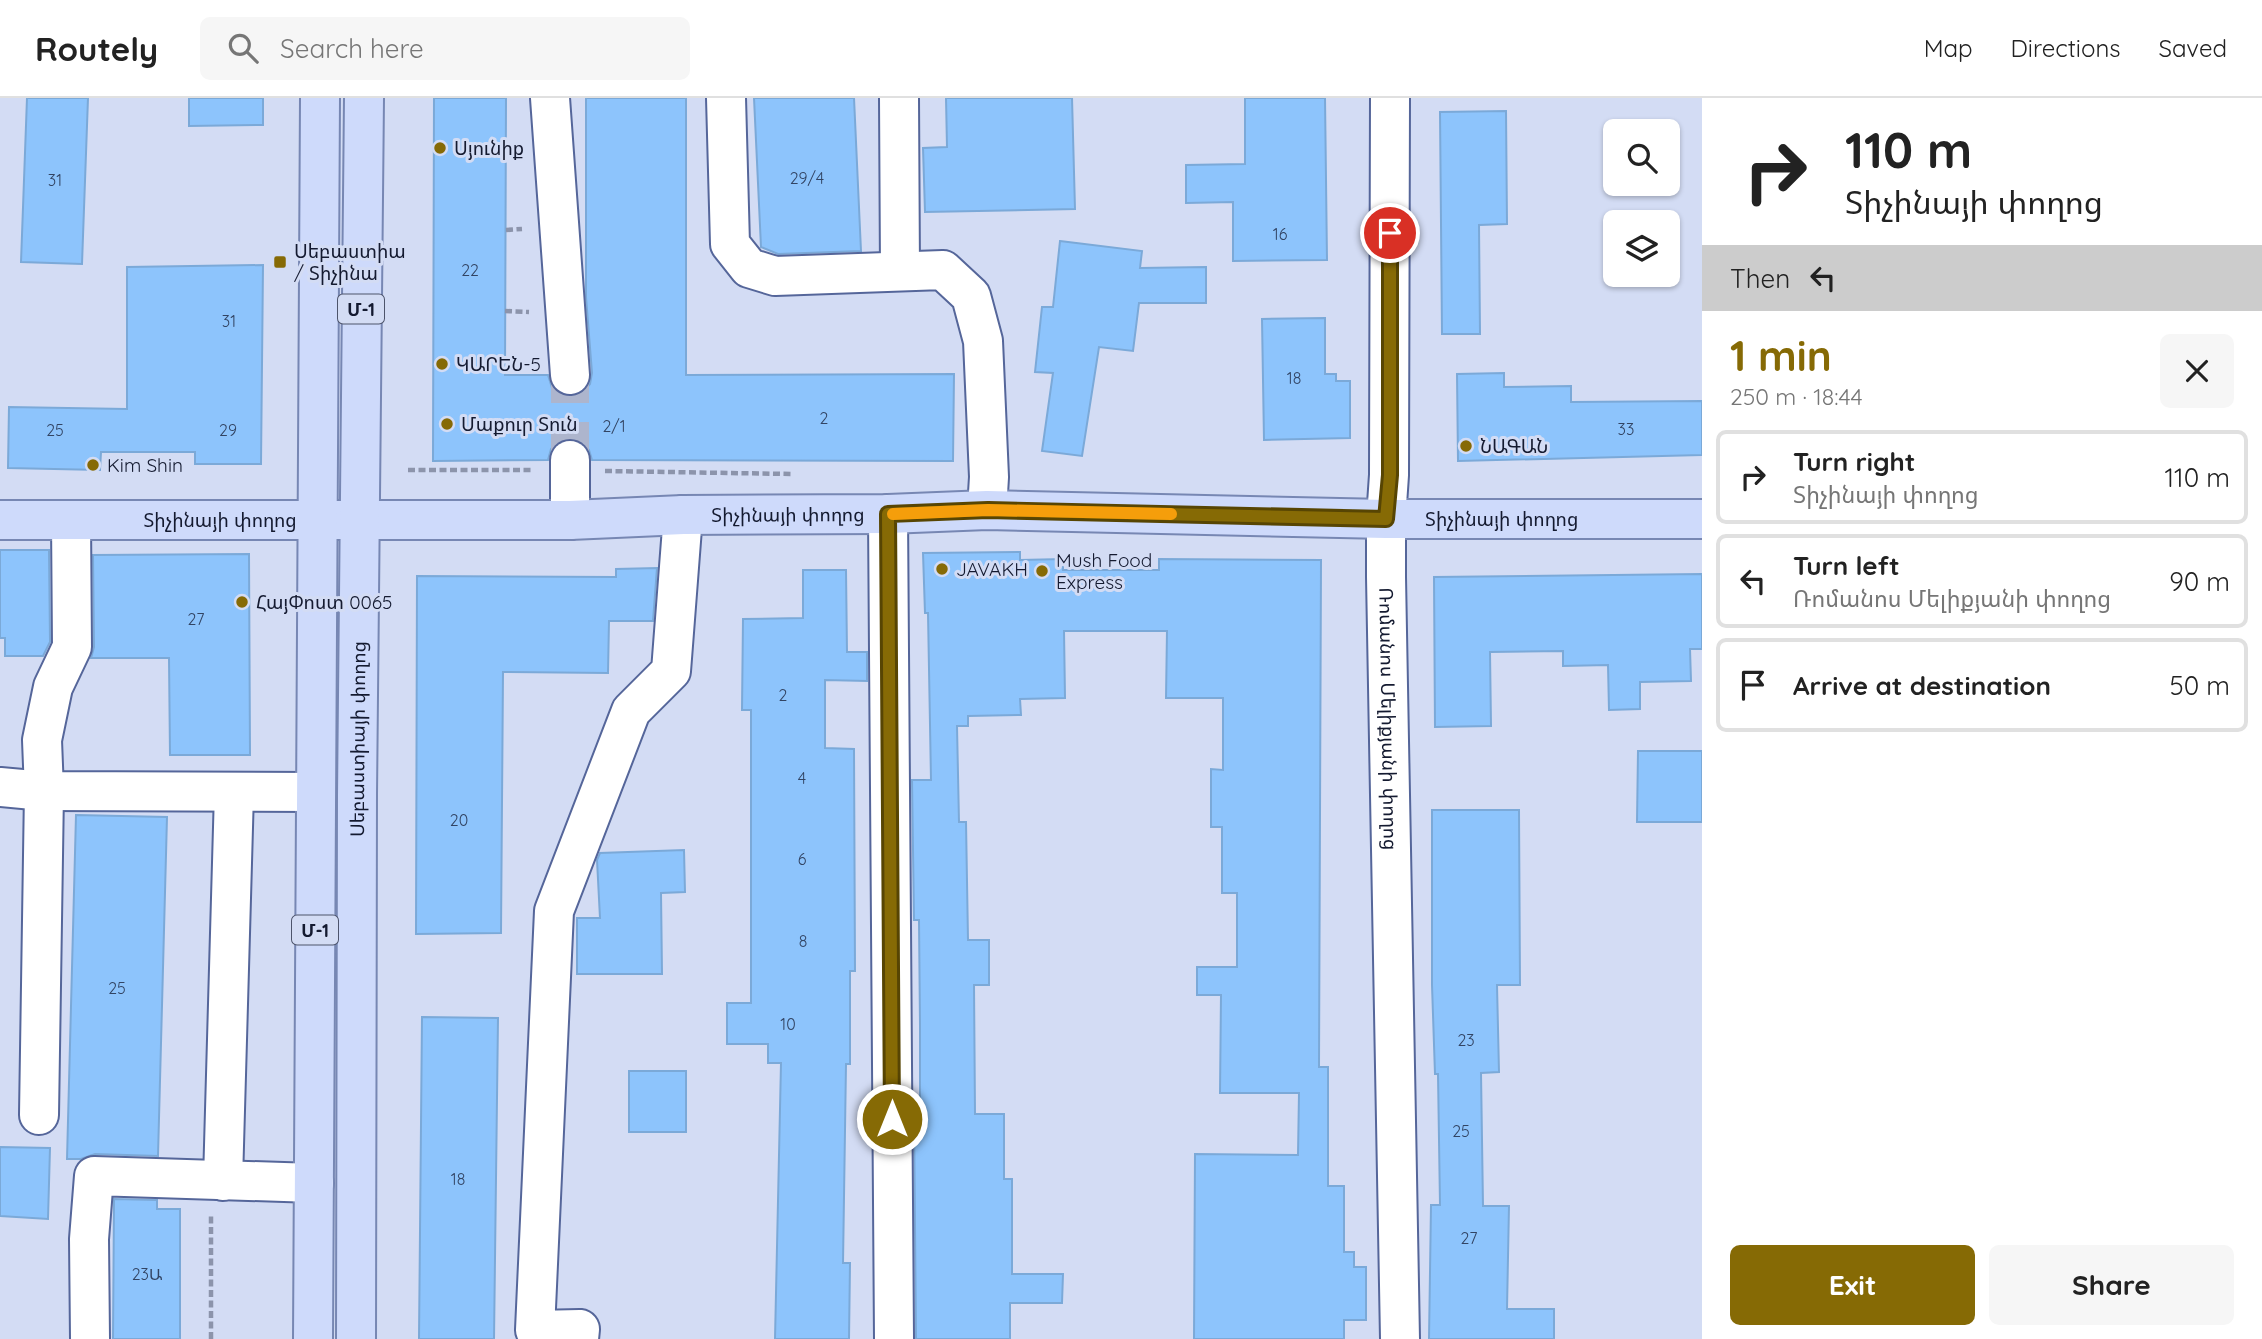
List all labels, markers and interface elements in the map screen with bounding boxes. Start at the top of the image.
search box [200,17,690,80]
text: Routely [35,28,158,69]
icon: search [224,29,262,67]
text: Search here [280,32,424,65]
text: Map [1924,33,1973,63]
text: Directions [2011,33,2121,63]
text: Saved [2159,33,2227,63]
map controls [1603,119,1680,287]
button: search [1603,119,1680,196]
text: 110 m [1845,119,1972,180]
icon: right [1730,126,1821,217]
place label: Սյունիք [454,136,524,160]
marker: Սյունիք [432,140,448,156]
house number: 29/4 [790,168,824,188]
house number: 31 [48,170,62,190]
text: Տիչինայի փողոց [1845,182,2103,222]
pin [1360,203,1420,263]
button: layers [1603,210,1680,287]
icon: arrive [1371,214,1409,252]
house number: 16 [1273,224,1288,244]
place label: Սեբաստիա / Տիչինա [294,239,406,285]
marker: Սեբաստիա / Տիչինա [272,254,288,270]
icon: left [1804,259,1842,297]
house number: 22 [461,260,479,280]
text: Then [1730,262,1790,295]
road number: Մ-1 [338,294,384,324]
house number: 31 [222,311,236,331]
text: 1 min [1730,329,1832,382]
button: close [2160,334,2234,408]
place label: ԿԱՐԵՆ-5 [456,352,541,376]
marker: ԿԱՐԵՆ-5 [434,356,450,372]
house number: 18 [1287,368,1301,388]
text: 250 m · 18:44 [1730,382,1863,411]
house number: 2 [820,408,829,428]
place label: Մաքուր Տուն [461,412,578,436]
marker: Մաքուր Տուն [439,416,455,432]
house number: 2/1 [602,416,626,436]
house number: 33 [1618,419,1634,439]
house number: 25 [46,420,64,440]
house number: 29 [219,420,237,440]
place label: ՆԱԳԱՆ [1480,434,1548,458]
marker: ՆԱԳԱՆ [1458,438,1474,454]
text: Turn right [1793,445,1915,478]
place label: Kim Shin [107,453,183,477]
marker: Kim Shin [85,457,101,473]
icon: right [1734,458,1772,496]
text: 110 m [2164,461,2230,494]
text: Տիչինայի փողոց [1793,480,1978,509]
street label: Տիչինայի փողոց [711,502,865,527]
street label: Տիչինայի փողոց [1425,507,1578,531]
street label: Տիչինայի փողոց [143,508,297,532]
place label: Mush Food Express [1056,548,1152,594]
text: Turn left [1793,549,1900,582]
place label: JAVAKH [956,557,1028,581]
marker: JAVAKH [934,561,950,577]
icon: left [1734,562,1772,600]
marker: Mush Food Express [1034,563,1050,579]
text: 90 m [2169,565,2230,598]
text: Ռոմանոս Մելիքյանի փողոց [1793,584,2111,613]
street label: Ռոմանոս Մելիքյանի փողոց [1374,587,1403,850]
place label: ՀայՓոստ 0065 [256,590,392,614]
marker: ՀայՓոստ 0065 [234,594,250,610]
house number: 27 [188,609,204,629]
street label: Սեբաստիայի փողոց [345,641,371,837]
icon: arrive [1734,666,1772,704]
text: Arrive at destination [1793,669,2051,702]
text: 50 m [2170,669,2230,702]
house number: 2 [779,685,788,705]
house number: 4 [798,768,806,788]
house number: 20 [450,810,468,830]
house number: 6 [798,849,807,869]
road number: Մ-1 [292,916,338,944]
house number: 8 [799,931,807,951]
house number: 25 [108,978,126,998]
house number: 10 [780,1014,796,1034]
house number: 23 [1457,1030,1475,1050]
position arrow [855,1082,929,1156]
house number: 25 [1452,1121,1470,1141]
house number: 18 [451,1169,465,1189]
house number: 27 [1461,1228,1477,1248]
button: Exit [1730,1245,1975,1325]
button: Share [1989,1245,2234,1325]
house number: 23Ա [132,1264,162,1284]

